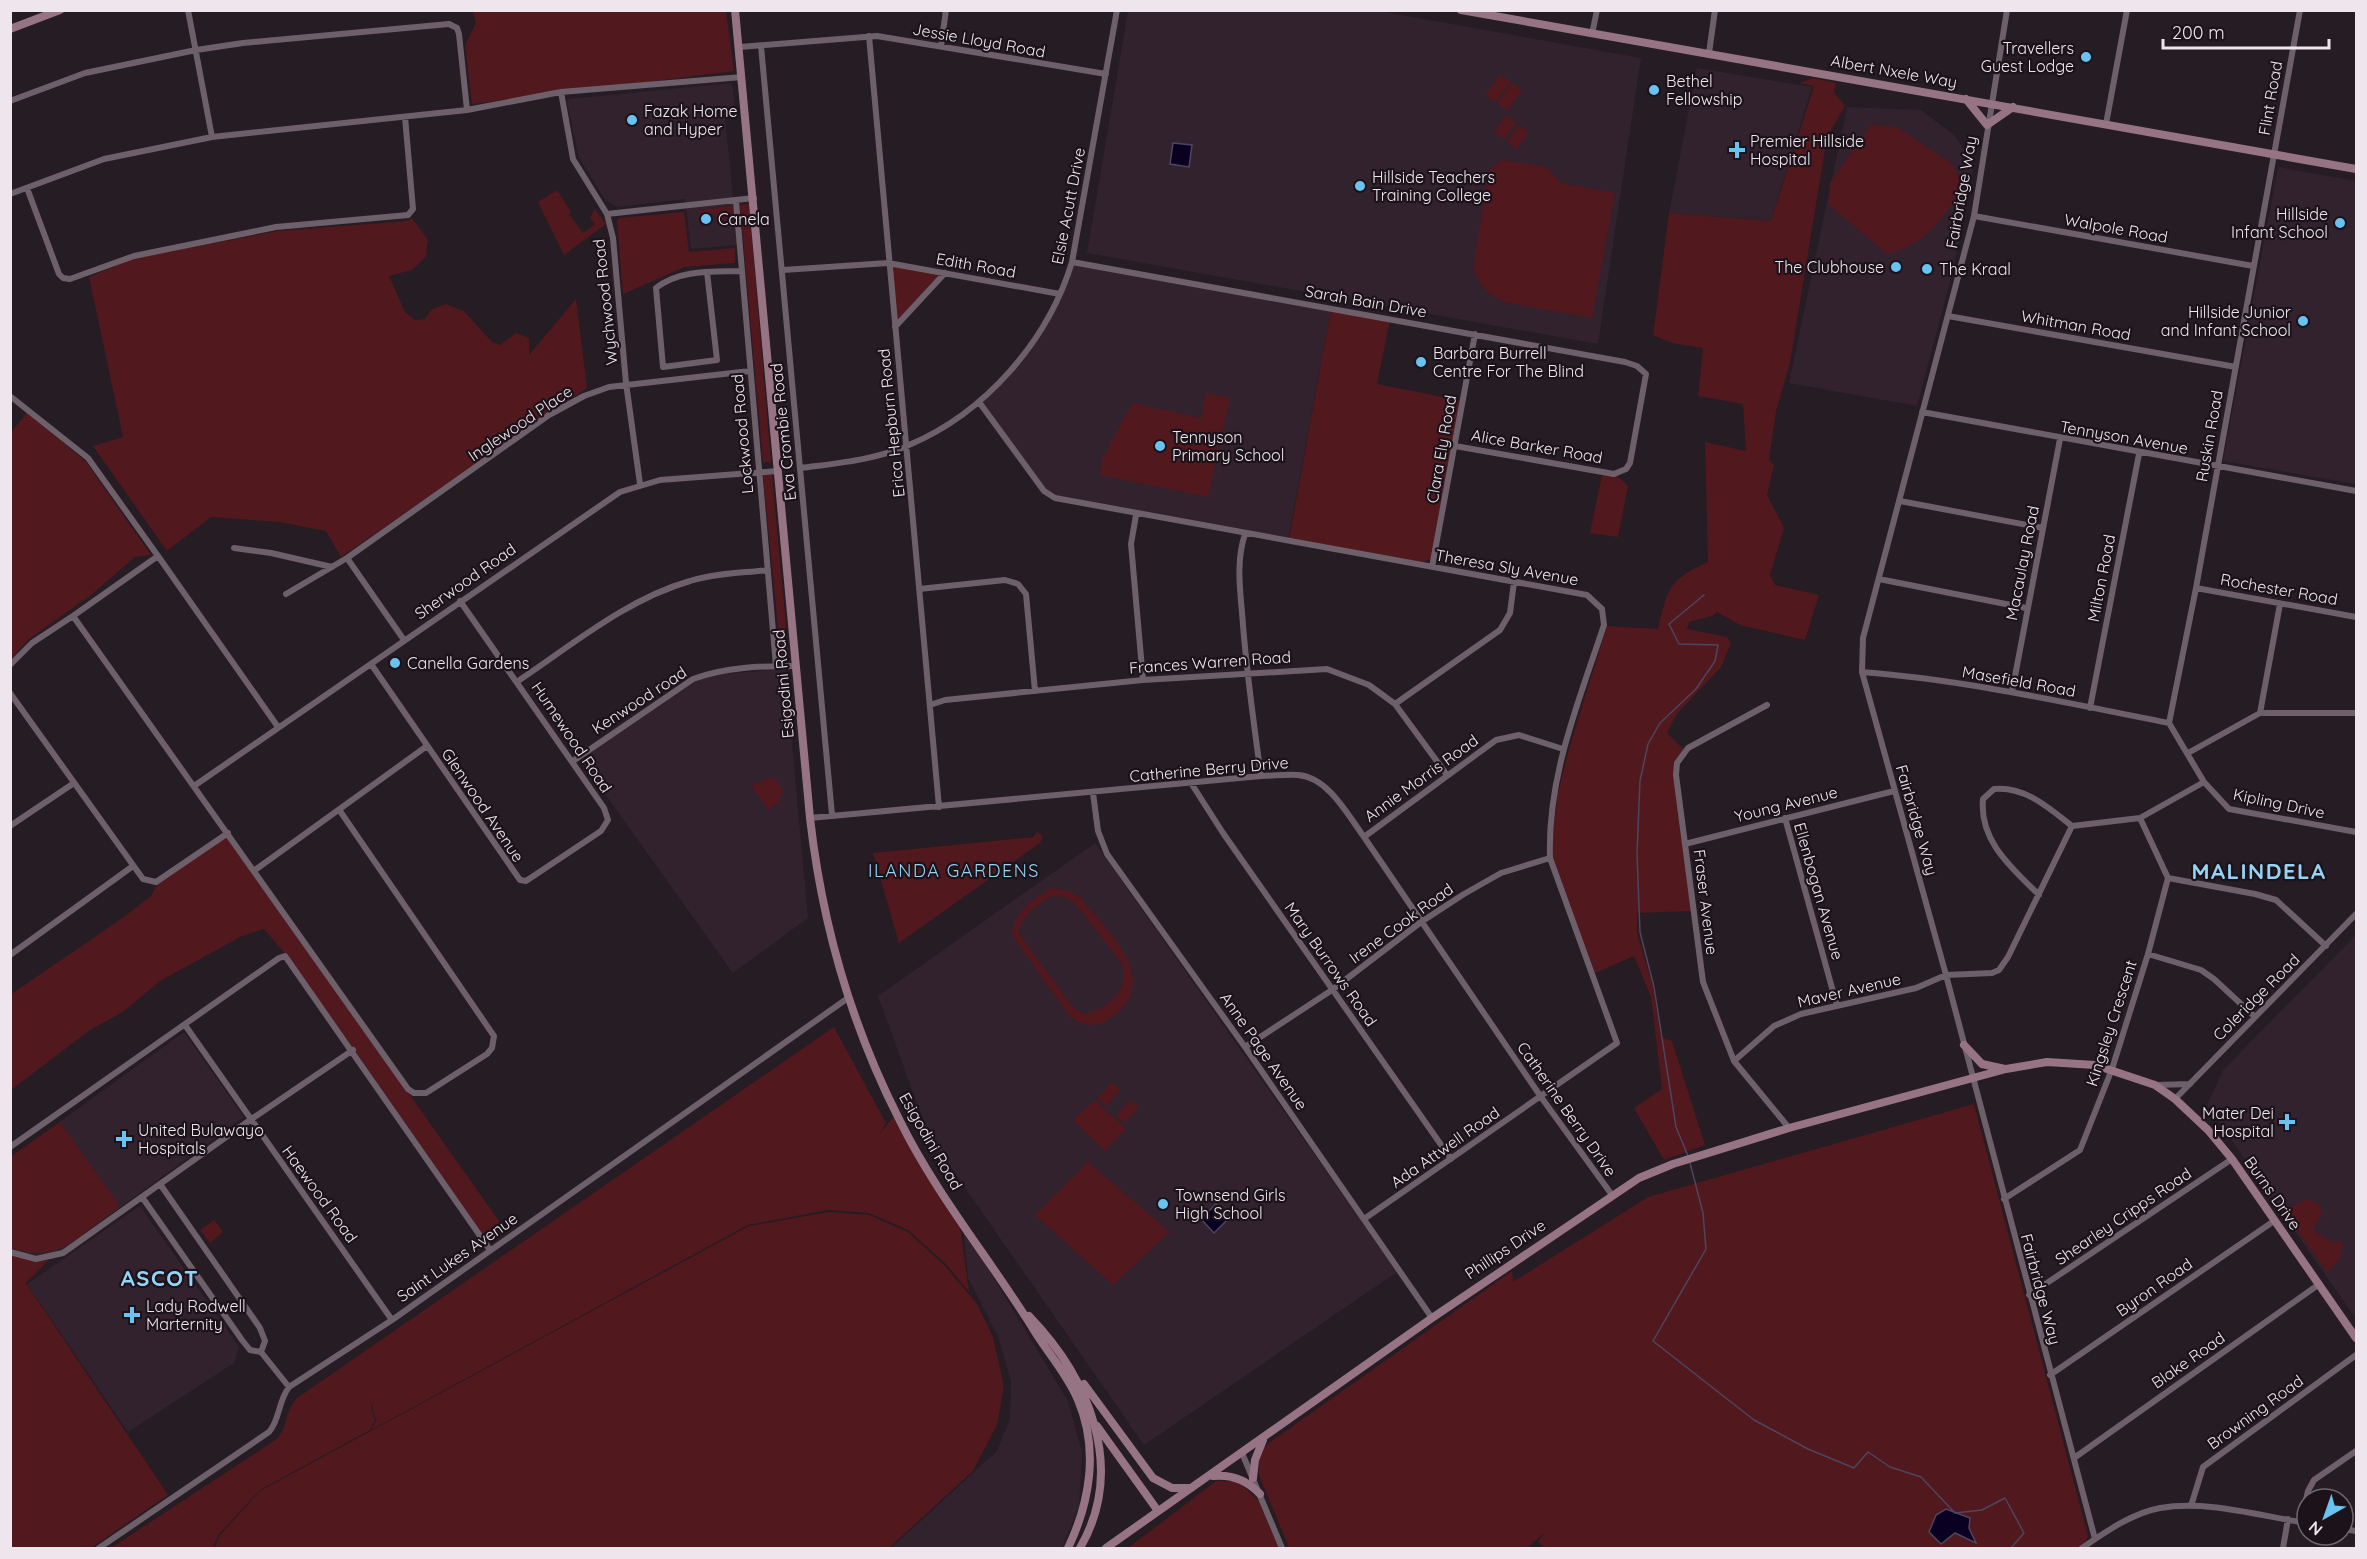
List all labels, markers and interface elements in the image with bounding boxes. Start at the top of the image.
scale bar [2163,12,2330,50]
street label: Jessie Lloyd Road [911,18,1047,62]
text: 200 m [2172,21,2225,44]
place label: Travellers Guest Lodge [1981,38,2074,76]
street label: Albert Nxele Way [1829,50,1959,92]
marker: Travellers Guest Lodge [2079,50,2093,64]
street label: Flint Road [2254,59,2286,137]
place label: Bethel Fellowship [1666,71,1742,109]
marker: Bethel Fellowship [1647,83,1661,97]
place label: Fazak Home and Hyper [644,101,738,139]
marker: Fazak Home and Hyper [625,113,639,127]
place label: Premier Hillside Hospital [1750,131,1864,169]
street label: Fairbridge Way [1941,134,1981,250]
marker: Premier Hillside Hospital [1728,141,1746,159]
street label: Elsie Acutt Drive [1047,146,1089,266]
place label: Hillside Teachers Training College [1372,167,1495,205]
marker: Hillside Teachers Training College [1353,179,1367,193]
place label: Hillside Infant School [2231,204,2328,242]
place label: Canela [718,209,770,229]
street label: Walpole Road [2063,209,2169,247]
marker: Canela [699,212,713,226]
marker: Hillside Infant School [2333,216,2347,230]
street label: Wychwood Road [588,238,622,366]
street label: Edith Road [935,248,1017,282]
place label: The Clubhouse [1775,257,1884,277]
place label: The Kraal [1939,259,2011,279]
marker: The Clubhouse [1889,260,1903,274]
marker: The Kraal [1920,262,1934,276]
street label: Sarah Bain Drive [1303,280,1429,322]
place label: Hillside Junior and Infant School [2161,302,2291,340]
street label: Whitman Road [2020,306,2132,344]
marker: Hillside Junior and Infant School [2296,314,2310,328]
place label: Barbara Burrell Centre For The Blind [1433,343,1584,381]
street label: Erica Hepburn Road [873,348,909,498]
marker: Barbara Burrell Centre For The Blind [1414,355,1428,369]
street label: Eva Crombie Road [766,362,800,502]
street label: Lockwood Road [727,373,757,495]
street label: Inglewood Place [464,381,576,465]
street label: Ruskin Road [2191,389,2227,483]
street label: Clara Ely Road [1422,393,1460,505]
street label: Tennyson Avenue [2058,416,2190,458]
street label: Alice Barker Road [1470,425,1604,467]
place label: Tennyson Primary School [1172,427,1284,465]
marker: Tennyson Primary School [1153,439,1167,453]
street label: Macaulay Road [2001,504,2043,622]
street label: Milton Road [2083,533,2119,623]
street label: Sherwood Road [410,539,520,623]
street label: Theresa Sly Avenue [1434,545,1580,589]
street label: Rochester Road [2219,569,2339,609]
street label: Esigodini Road [768,629,798,739]
street label: Frances Warren Road [1128,646,1292,678]
place label: Canella Gardens [407,653,529,673]
marker: Canella Gardens [388,656,402,670]
street label: Masefield Road [1961,661,2077,701]
street label: Kenwood road [588,662,690,738]
street label: Humewood Road [528,678,616,796]
street label: Annie Morris Road [1360,730,1482,826]
street label: Glenwood Avenue [438,744,528,866]
street label: Catherine Berry Drive [1129,752,1289,786]
street label: Fairbridge Way [1892,762,1942,878]
street label: Young Avenue [1732,782,1840,826]
street label: Kipling Drive [2231,784,2327,822]
street label: Ellenbogan Avenue [1790,820,1848,962]
street label: Fraser Avenue [1690,848,1722,956]
district label: MALINDELA [2192,857,2326,885]
district label: ILANDA GARDENS [868,859,1040,882]
street label: Irene Cook Road [1345,878,1457,968]
street label: Mary Burrows Road [1281,898,1381,1030]
street label: Coleridge Road [2208,949,2304,1045]
street label: Kingsley Crescent [2081,957,2141,1089]
street label: Maver Avenue [1795,968,1903,1012]
street label: Anne Page Avenue [1216,988,1312,1114]
street label: Catherine Berry Drive [1513,1038,1621,1180]
street label: Esigodini Road [895,1089,967,1193]
street label: Ada Attwell Road [1387,1102,1503,1192]
place label: Mater Dei Hospital [2202,1103,2274,1141]
marker: Mater Dei Hospital [2278,1113,2296,1131]
place label: United Bulawayo Hospitals [138,1120,264,1158]
marker: United Bulawayo Hospitals [115,1130,133,1148]
street label: Haewood Road [278,1141,362,1247]
street label: Burns Drive [2240,1152,2306,1234]
street label: Shearley Cripps Road [2051,1163,2195,1269]
place label: Townsend Girls High School [1175,1185,1285,1223]
marker: Townsend Girls High School [1156,1197,1170,1211]
street label: Saint Lukes Avenue [393,1208,521,1306]
street label: Phillips Drive [1461,1215,1549,1283]
street label: Fairbridge Way [2017,1231,2065,1347]
street label: Byron Road [2112,1253,2196,1321]
district label: ASCOT [121,1264,199,1292]
place label: Lady Rodwell Marternity [146,1296,246,1334]
marker: Lady Rodwell Marternity [123,1306,141,1324]
street label: Blake Road [2147,1327,2229,1393]
street label: Browning Road [2203,1370,2307,1454]
north arrow [2295,1487,2355,1547]
text: N [2304,1517,2326,1540]

